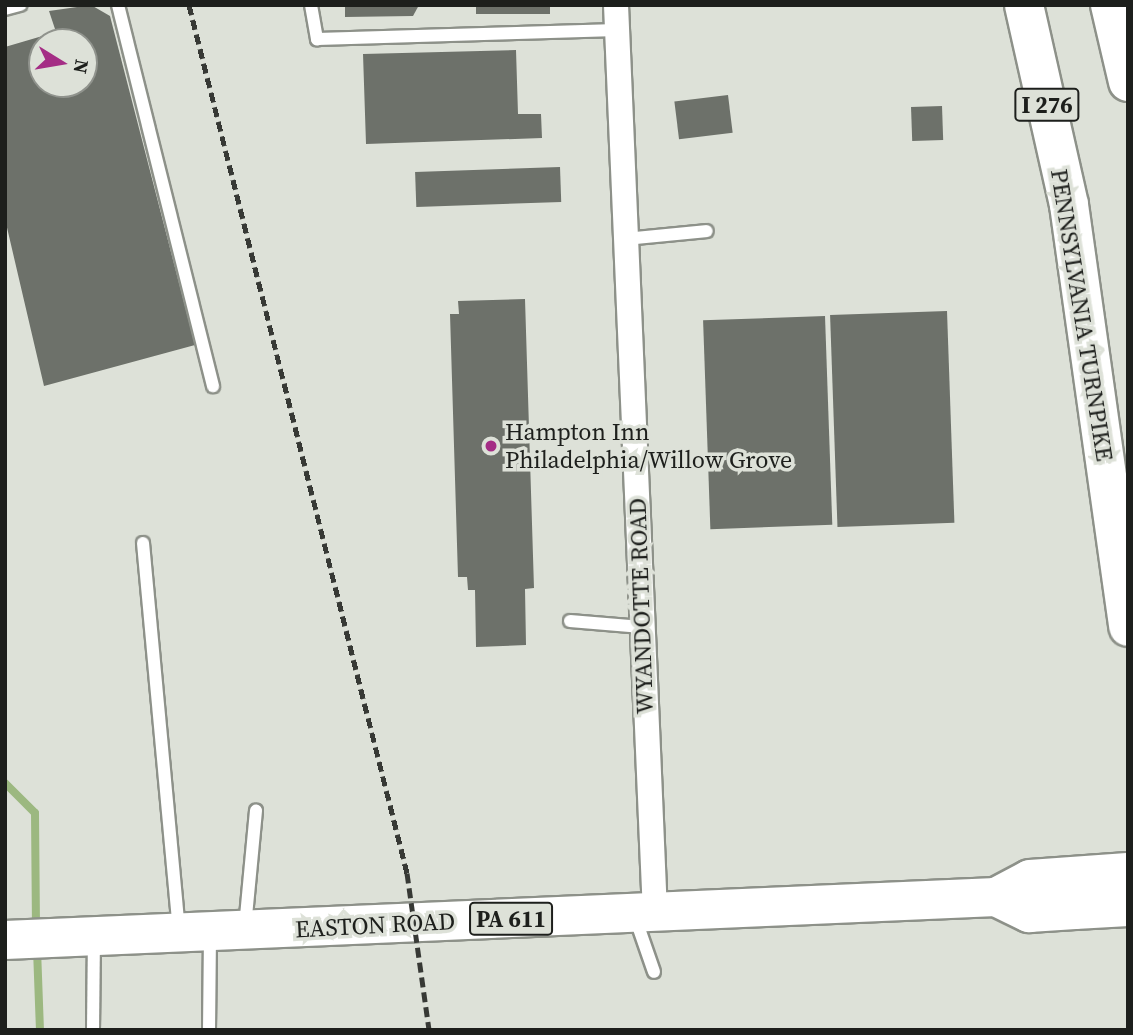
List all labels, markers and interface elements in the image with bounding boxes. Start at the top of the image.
north arrow [28,28,98,98]
text: N [68,57,96,76]
road number: I 276 [1014,86,1080,124]
street label: PENNSYLVANIA TURNPIKE [1045,167,1119,463]
place label: Hampton Inn Philadelphia/Willow Grove [505,418,792,474]
marker: Hampton Inn Philadelphia/Willow Grove [483,438,499,454]
street label: WYANDOTTE ROAD [623,497,659,715]
road number: PA 611 [469,900,553,938]
street label: EASTON ROAD [294,906,456,944]

